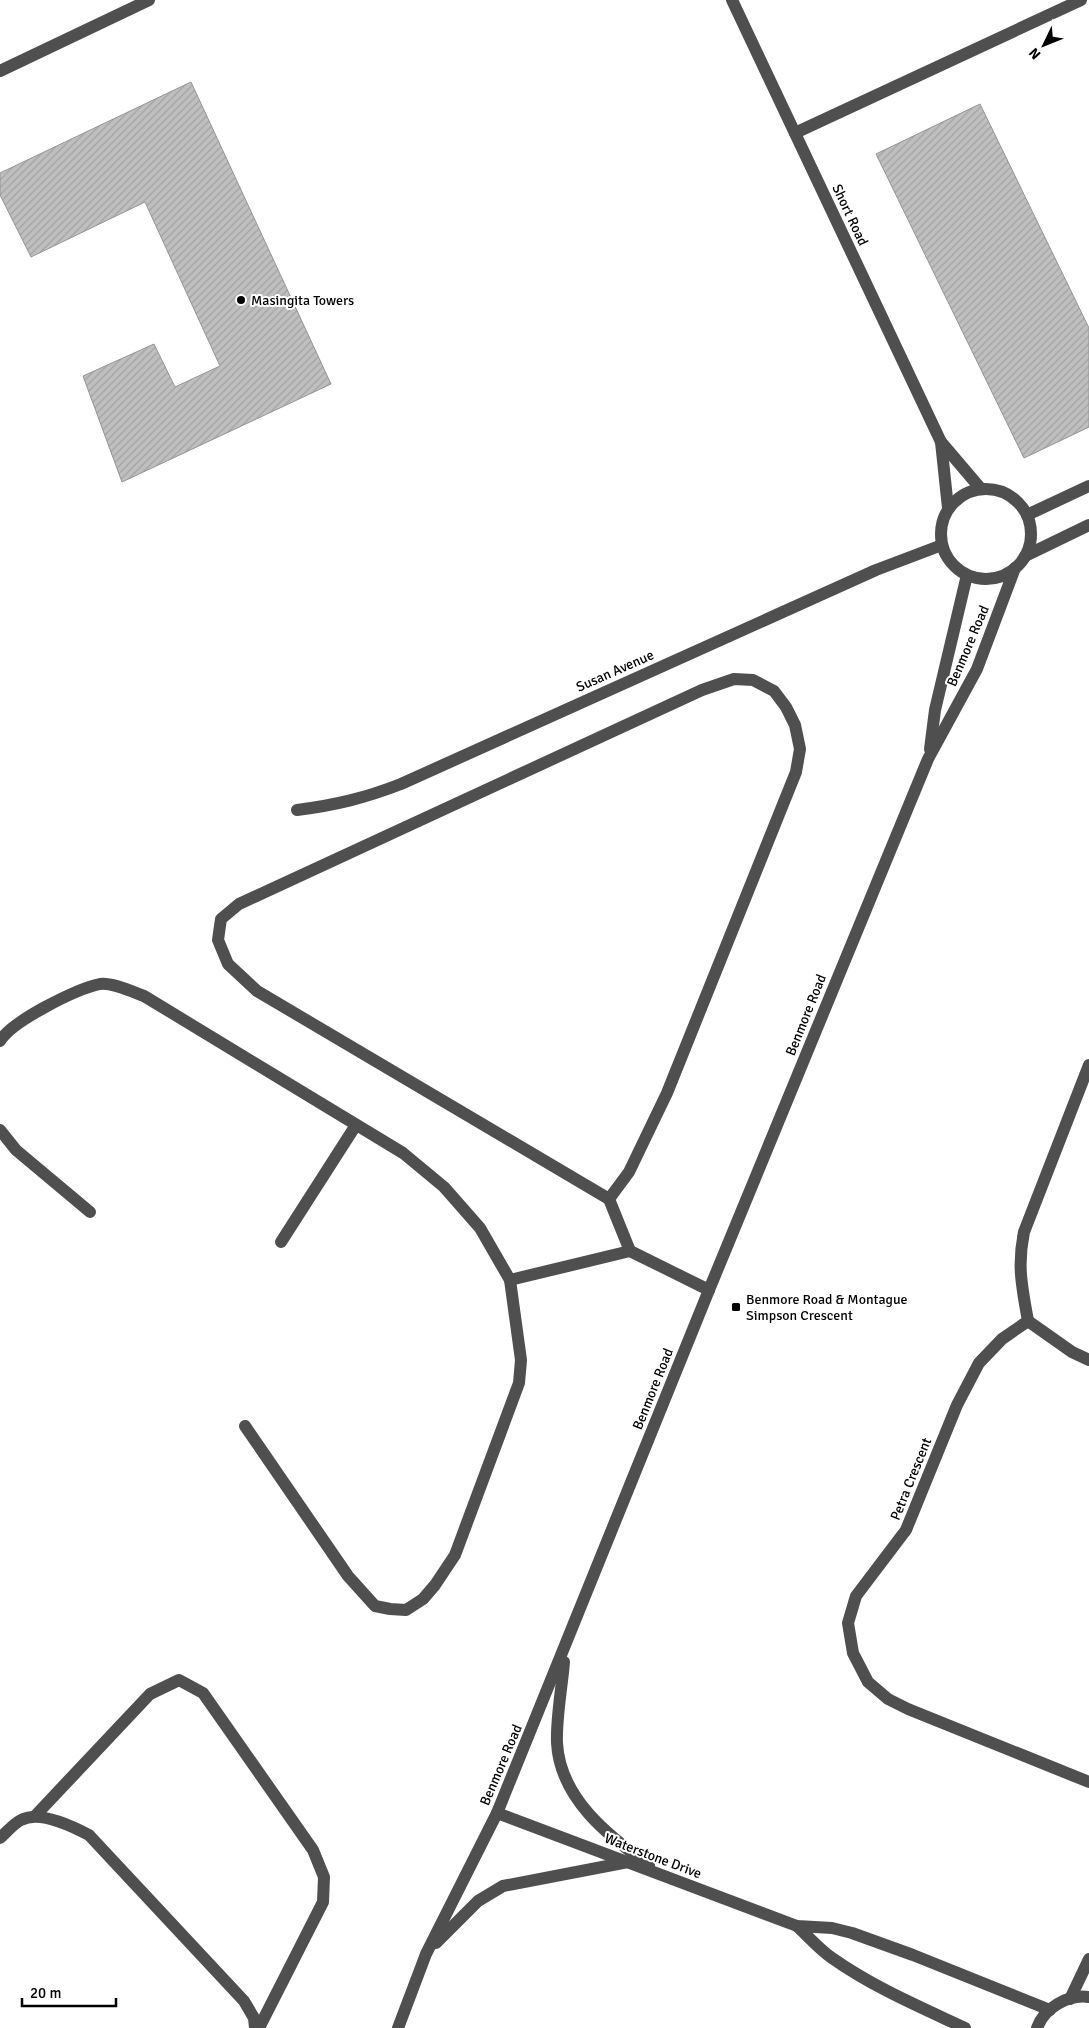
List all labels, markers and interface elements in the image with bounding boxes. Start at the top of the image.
north arrow [1019,20,1069,70]
text: N [1025,44,1044,63]
street label: Short Road [828,181,872,249]
place label: Masingita Towers [251,292,354,309]
marker: Masingita Towers [235,294,247,306]
street label: Benmore Road [943,603,993,689]
street label: Susan Avenue [574,646,656,696]
street label: Benmore Road [782,972,830,1058]
place label: Benmore Road & Montague Simpson Crescent [746,1291,908,1324]
marker: Benmore Road & Montague Simpson Crescent [730,1301,742,1313]
street label: Benmore Road [629,1346,677,1432]
street label: Petra Crescent [887,1435,935,1523]
street label: Benmore Road [476,1722,526,1808]
street label: Waterstone Drive [602,1830,704,1882]
scale bar [22,1976,116,2008]
text: 20 m [30,1984,61,2002]

